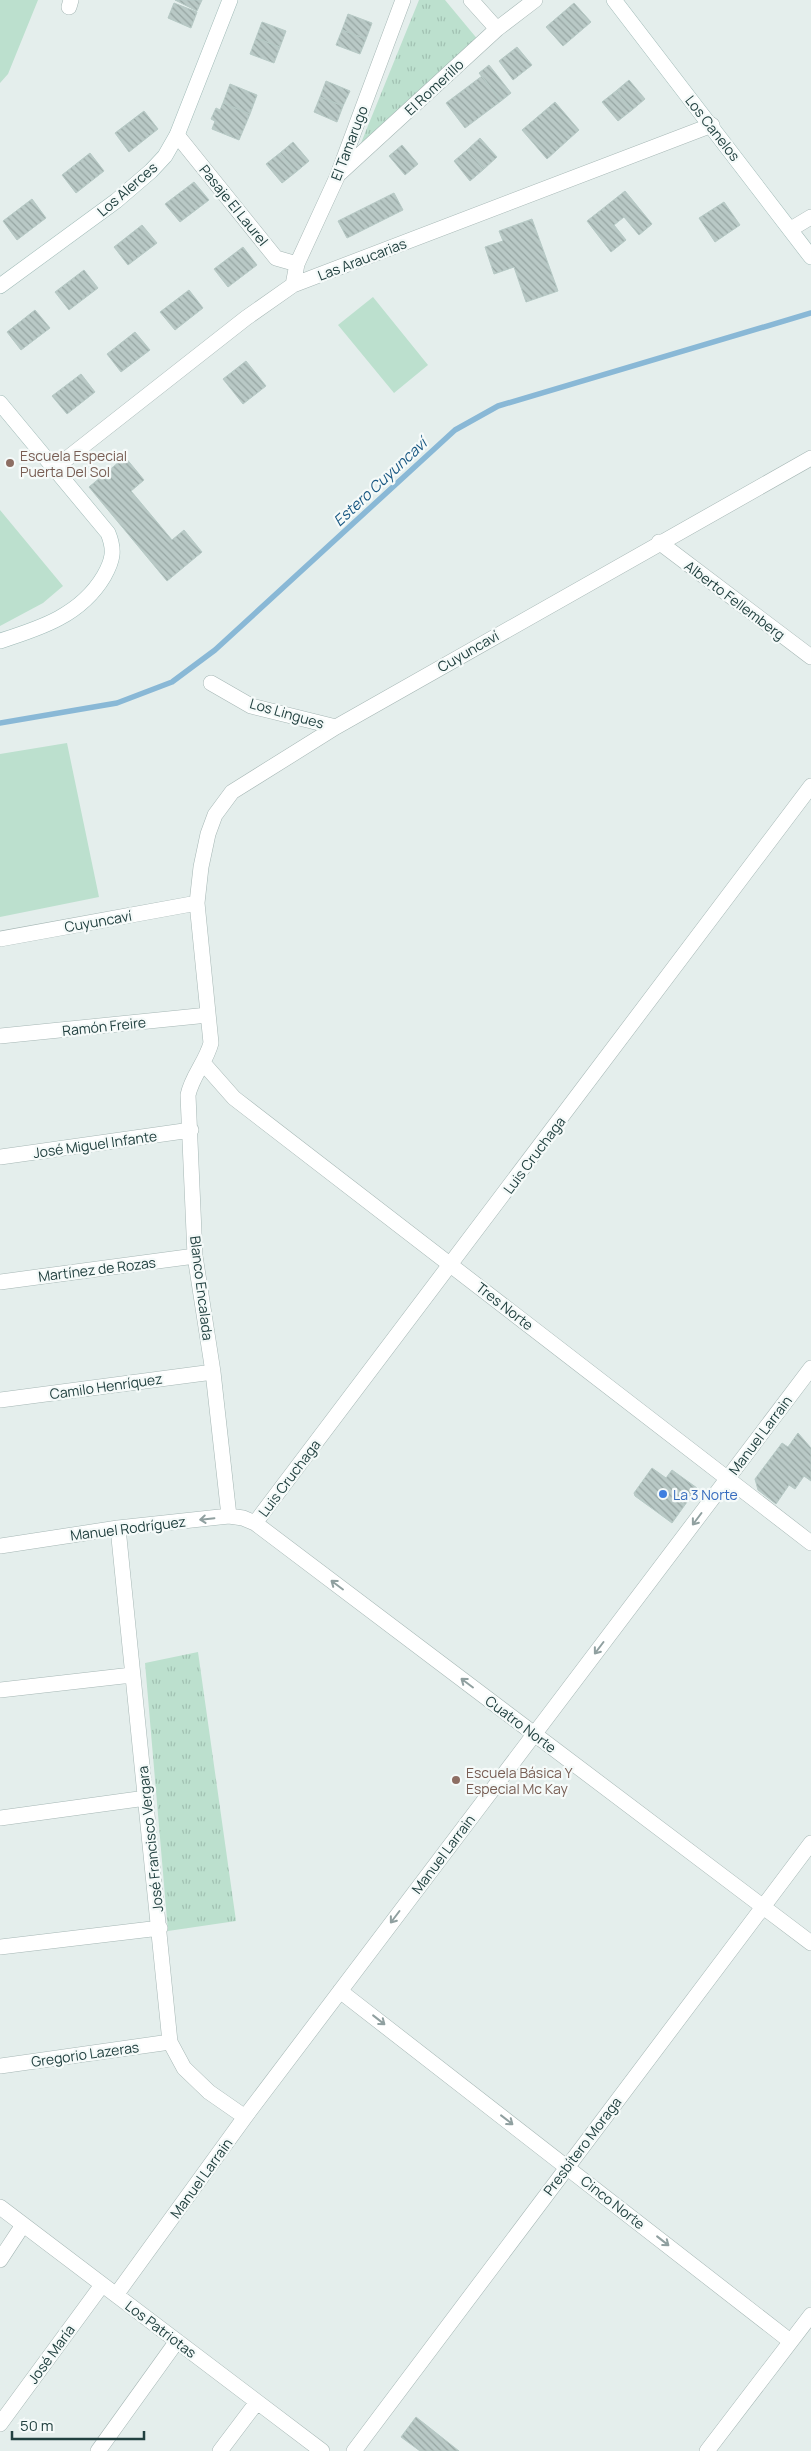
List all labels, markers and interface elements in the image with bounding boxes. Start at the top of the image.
street label: El Romerillo [400,55,468,119]
street label: Los Canelos [681,91,745,165]
street label: El Tamarugo [326,103,372,183]
street label: Los Alerces [93,158,161,220]
street label: Pasaje El Laurel [195,160,273,250]
street label: Las Araucarias [315,233,409,285]
water label: Estero Cuyuncaví [329,431,434,531]
place label: Escuela Especial Puerta Del Sol [20,446,127,481]
marker: Escuela Especial Puerta Del Sol [4,457,16,469]
street label: Alberto Fellemberg [681,556,789,644]
street label: Cuyuncaví [434,626,502,676]
street label: Los Lingues [248,693,326,733]
street label: Cuyuncaví [63,906,133,936]
street label: Ramón Freire [61,1012,147,1040]
street label: Luis Cruchaga [499,1112,569,1198]
street label: José Miguel Infante [32,1126,158,1162]
street label: Blanco Encalada [186,1235,218,1341]
street label: Martínez de Rozas [37,1252,157,1286]
street label: Tres Norte [473,1278,537,1334]
street label: Camilo Henríquez [48,1369,164,1403]
street label: Manuel Larrain [724,1392,796,1478]
street label: Luis Cruchaga [254,1435,324,1521]
place label: La 3 Norte [673,1485,738,1504]
marker: La 3 Norte [657,1488,669,1500]
street label: Manuel Rodríguez [69,1511,187,1545]
one-way arrow [692,1512,703,1525]
one-way arrow [200,1514,216,1524]
one-way arrow [330,1580,344,1590]
one-way arrow [593,1641,604,1654]
one-way arrow [460,1678,473,1689]
street label: Cuatro Norte [482,1691,560,1757]
place label: Escuela Básica Y Especial Mc Kay [466,1763,573,1798]
street label: José Francisco Vergara [133,1765,167,1913]
marker: Escuela Básica Y Especial Mc Kay [450,1774,462,1786]
street label: Manuel Larrain [407,1811,479,1897]
one-way arrow [390,1910,401,1923]
one-way arrow [372,2015,385,2026]
street label: Gregorio Lazeras [30,2037,140,2071]
street label: Presbítero Moraga [539,2093,625,2199]
one-way arrow [500,2115,514,2125]
street label: Manuel Larrain [166,2134,236,2222]
street label: Cinco Norte [577,2171,649,2233]
one-way arrow [656,2236,669,2247]
street label: Los Patriotas [122,2296,200,2362]
street label: José María [23,2321,79,2387]
scale bar [12,2408,145,2440]
text: 50 m [20,2415,54,2436]

